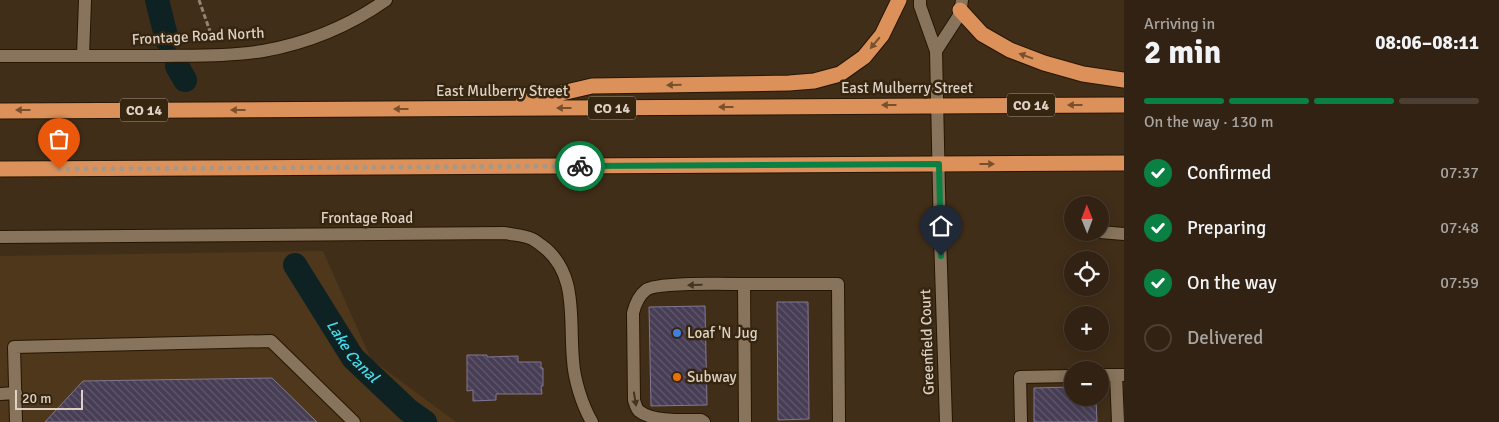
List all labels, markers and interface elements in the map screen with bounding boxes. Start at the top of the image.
text: Arriving in [1144,14,1215,34]
street label: Frontage Road North [131,24,265,48]
text: 08:06–08:11 [1375,31,1479,55]
text: 2 min [1144,33,1221,72]
one-way arrow [870,36,881,49]
one-way arrow [1018,52,1033,60]
street label: East Mulberry Street [841,79,973,97]
one-way arrow [665,81,681,89]
street label: East Mulberry Street [436,82,568,100]
road number: CO 14 [1007,94,1055,116]
road number: CO 14 [588,96,636,120]
road number: CO 14 [120,98,168,122]
one-way arrow [1067,101,1083,109]
one-way arrow [881,102,897,110]
one-way arrow [718,103,734,111]
one-way arrow [556,104,572,112]
one-way arrow [393,105,409,113]
one-way arrow [15,106,31,114]
one-way arrow [230,106,246,114]
text: On the way · 130 m [1144,112,1274,132]
pin [38,118,80,169]
icon: bag [45,125,73,153]
courier [555,141,605,191]
icon: bike [566,152,594,180]
icon: check [1144,159,1172,187]
one-way arrow [980,160,996,168]
text: Confirmed [1187,161,1271,185]
text: 07:37 [1440,163,1479,183]
north arrow [1064,196,1109,241]
map controls [1064,196,1109,406]
pin [920,205,962,256]
street label: Frontage Road [321,209,413,227]
icon: home [927,212,955,240]
icon: check [1144,214,1172,242]
text: Preparing [1187,216,1266,240]
text: 07:48 [1440,218,1479,238]
button: locate [1064,251,1109,296]
icon: check [1144,269,1172,297]
text: On the way [1187,271,1277,295]
text: 07:59 [1440,273,1479,293]
one-way arrow [687,281,703,289]
street label: Greenfield Court [916,289,938,395]
button: + [1064,306,1109,351]
water label: Lake Canal [322,316,384,388]
place label: Loaf 'N Jug [687,324,758,342]
text: Delivered [1187,326,1263,350]
marker: Loaf 'N Jug [671,327,683,339]
button: − [1064,361,1109,406]
place label: Subway [687,368,737,386]
marker: Subway [671,371,683,383]
scale bar [15,387,82,410]
text: 20 m [22,390,51,407]
one-way arrow [632,391,640,407]

